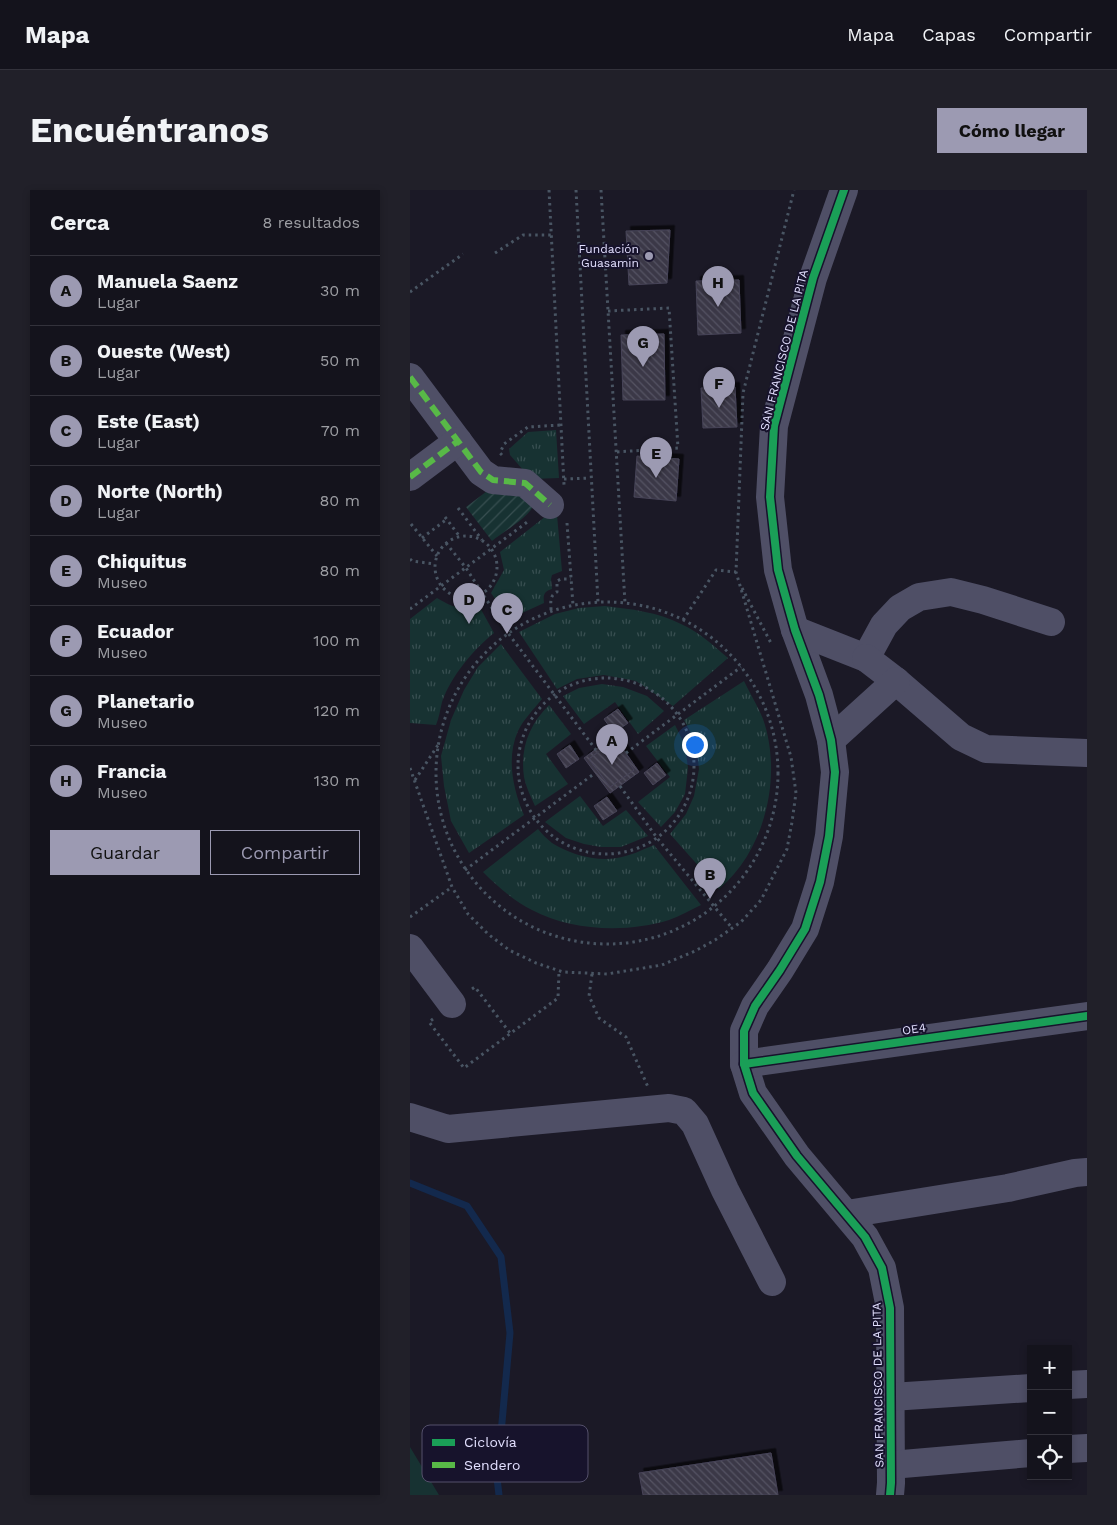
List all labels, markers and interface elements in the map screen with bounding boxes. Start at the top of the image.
text: Mapa [25,21,90,49]
text: Mapa [847,24,894,45]
text: Capas [922,24,976,45]
text: Compartir [1004,24,1092,45]
button: Cómo llegar [937,108,1087,153]
text: Encuéntranos [30,109,269,151]
text: Cerca [50,210,109,235]
text: 8 resultados [262,213,360,232]
place label: Fundación Guasamin [578,242,639,270]
marker: Fundación Guasamin [643,250,655,262]
pin: H [702,266,734,307]
street label: SAN FRANCISCO DE LA PITA [757,268,811,432]
text: Manuela Saenz [97,270,238,293]
text: A [61,281,71,300]
text: 30 m [320,281,360,300]
text: Lugar [97,293,140,312]
pin: G [627,326,659,367]
text: Oueste (West) [97,340,231,363]
text: B [61,351,71,370]
text: 50 m [320,351,360,370]
text: Lugar [97,363,140,382]
pin: F [703,367,735,408]
text: Este (East) [97,410,200,433]
text: C [61,421,71,440]
text: 70 m [321,421,360,440]
text: Lugar [97,433,140,452]
pin: E [640,437,672,478]
text: Norte (North) [97,480,223,503]
text: D [60,491,72,510]
text: 80 m [319,491,360,510]
text: Lugar [97,503,140,522]
text: Chiquitus [97,550,187,573]
text: E [61,561,71,580]
text: 80 m [319,561,360,580]
text: Museo [97,573,148,592]
pin: D [453,583,485,624]
pin: C [491,593,523,634]
text: Ecuador [97,620,174,643]
text: F [61,631,71,650]
text: 100 m [313,631,360,650]
text: Museo [97,643,148,662]
text: Planetario [97,690,194,713]
text: G [60,701,72,720]
text: 120 m [314,701,360,720]
text: Museo [97,713,148,732]
pin: A [596,724,628,765]
your location [682,732,708,758]
text: Francia [97,760,166,783]
text: H [60,771,72,790]
text: 130 m [314,771,360,790]
text: Museo [97,783,148,802]
button: Guardar [50,830,200,875]
button: Compartir [210,830,360,875]
pin: B [694,858,726,899]
street label: OE4 [901,1020,927,1038]
street label: SAN FRANCISCO DE LA PITA [870,1302,886,1468]
map controls [1027,1345,1072,1480]
button: + [1027,1345,1072,1390]
button: − [1027,1390,1072,1435]
legend [422,1425,588,1482]
text: Ciclovía [464,1434,517,1450]
button: locate [1027,1435,1072,1480]
text: Sendero [464,1457,520,1473]

